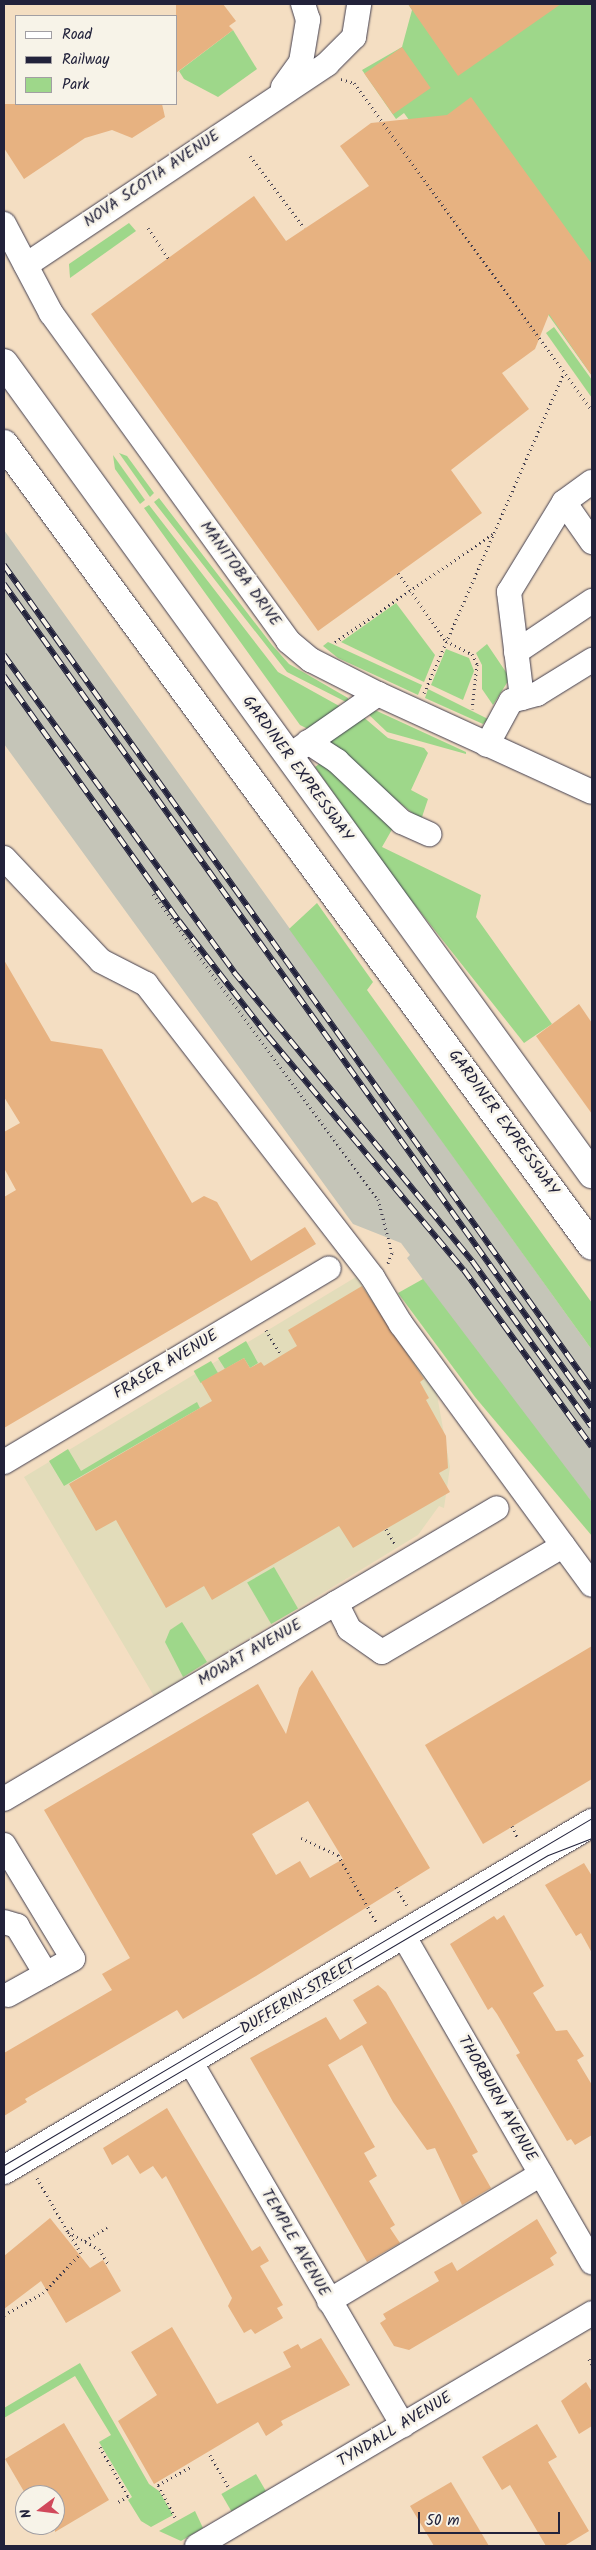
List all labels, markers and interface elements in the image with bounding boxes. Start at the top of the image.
legend [15,15,178,105]
text: Road [62,23,92,47]
text: Railway [62,48,109,72]
text: Park [62,73,89,97]
street label: NOVA SCOTIA AVENUE [80,126,224,232]
street label: MANITOBA DRIVE [195,518,285,630]
street label: GARDINER EXPRESSWAY [238,692,356,846]
street label: GARDINER EXPRESSWAY [444,1046,562,1200]
street label: FRASER AVENUE [110,1326,222,1404]
street label: MOWAT AVENUE [195,1615,305,1691]
street label: DUFFERIN STREET [237,1955,359,2039]
street label: THORBURN AVENUE [453,2033,541,2165]
street label: TEMPLE AVENUE [256,2186,334,2300]
street label: TYNDALL AVENUE [334,2388,456,2472]
north arrow [15,2485,65,2535]
scale bar [421,2502,564,2534]
text: N [15,2507,38,2521]
text: 50 m [426,2509,460,2533]

